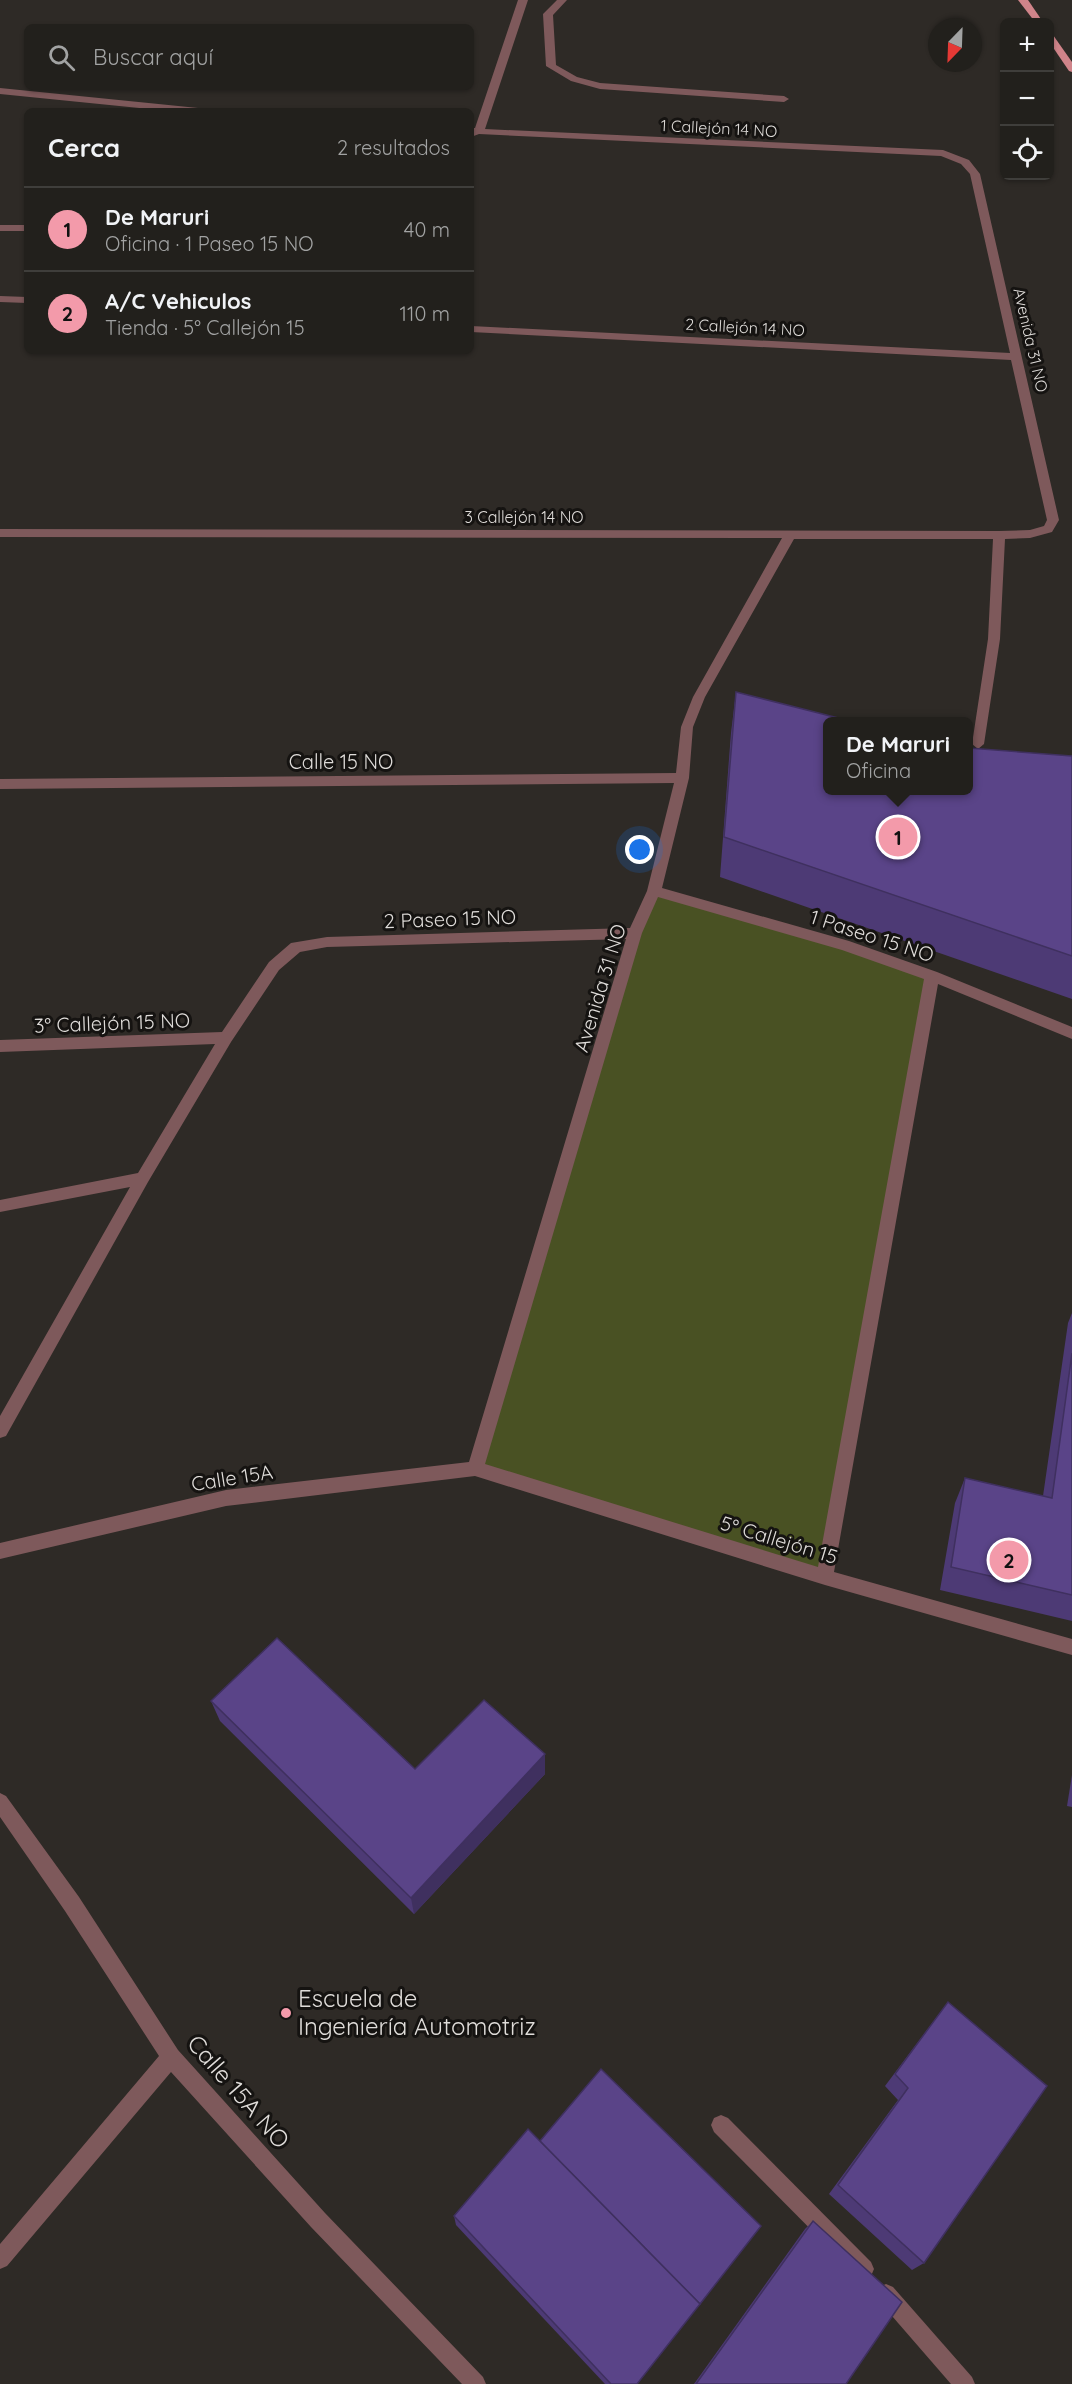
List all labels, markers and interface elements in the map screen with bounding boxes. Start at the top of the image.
north arrow [928,18,982,72]
map controls [1000,18,1054,180]
button: + [1000,18,1054,72]
search box [24,24,474,90]
icon: search [45,41,78,74]
text: Buscar aquí [93,43,213,71]
button: − [1000,72,1054,126]
street label: 1 Callejón 14 NO [660,115,778,141]
button: locate [1000,126,1054,180]
text: Cerca [48,131,120,164]
text: 2 resultados [337,135,450,160]
text: De Maruri [105,203,209,231]
text: 1 [64,217,71,242]
text: 40 m [404,217,450,242]
text: Oficina · 1 Paseo 15 NO [105,231,314,256]
street label: Avenida 31 NO [1009,286,1053,394]
text: A/C Vehiculos [105,287,251,315]
text: 2 [62,301,73,326]
text: 110 m [400,301,450,326]
street label: 2 Callejón 14 NO [685,314,805,340]
text: Tienda · 5° Callejón 15 [105,315,305,340]
street label: 3 Callejón 14 NO [464,507,584,527]
popup [823,717,973,795]
text: De Maruri [846,730,950,758]
street label: Calle 15 NO [289,749,393,774]
text: Oficina [846,758,911,783]
pin: 1 [878,814,918,860]
your location [625,835,654,864]
street label: 2 Paseo 15 NO [383,904,517,933]
street label: 1 Paseo 15 NO [807,904,937,967]
street label: Avenida 31 NO [568,921,631,1055]
street label: 3° Callejón 15 NO [33,1007,190,1038]
street label: Calle 15A [189,1459,275,1496]
street label: 5° Callejón 15 [718,1510,841,1569]
pin: 2 [990,1538,1028,1582]
place label: Escuela de Ingeniería Automotriz [298,1983,536,2041]
marker: Escuela de Ingeniería Automotriz [279,2006,293,2020]
street label: Calle 15A NO [181,2028,296,2154]

